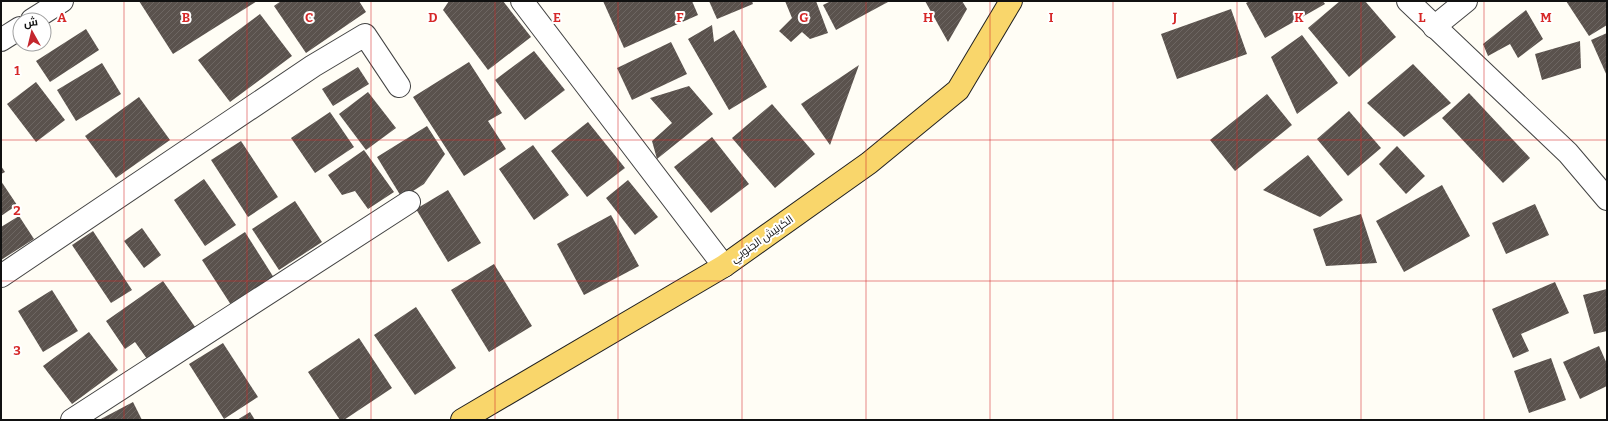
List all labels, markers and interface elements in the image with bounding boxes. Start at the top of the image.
text: A [57,10,67,25]
text: B [182,10,190,25]
text: C [305,10,313,25]
text: D [428,10,438,25]
text: E [553,10,561,25]
text: F [676,10,684,25]
text: G [799,10,809,25]
text: H [923,10,933,25]
text: I [1049,10,1054,25]
text: J [1172,10,1178,25]
text: K [1294,10,1304,25]
text: L [1418,10,1426,25]
text: M [1540,10,1552,25]
north arrow [12,12,52,52]
text: ش [23,15,39,30]
text: 1 [14,63,20,78]
text: 2 [13,203,21,218]
street label: الكرنيش الجنوبي [728,213,797,267]
text: 3 [13,343,21,358]

